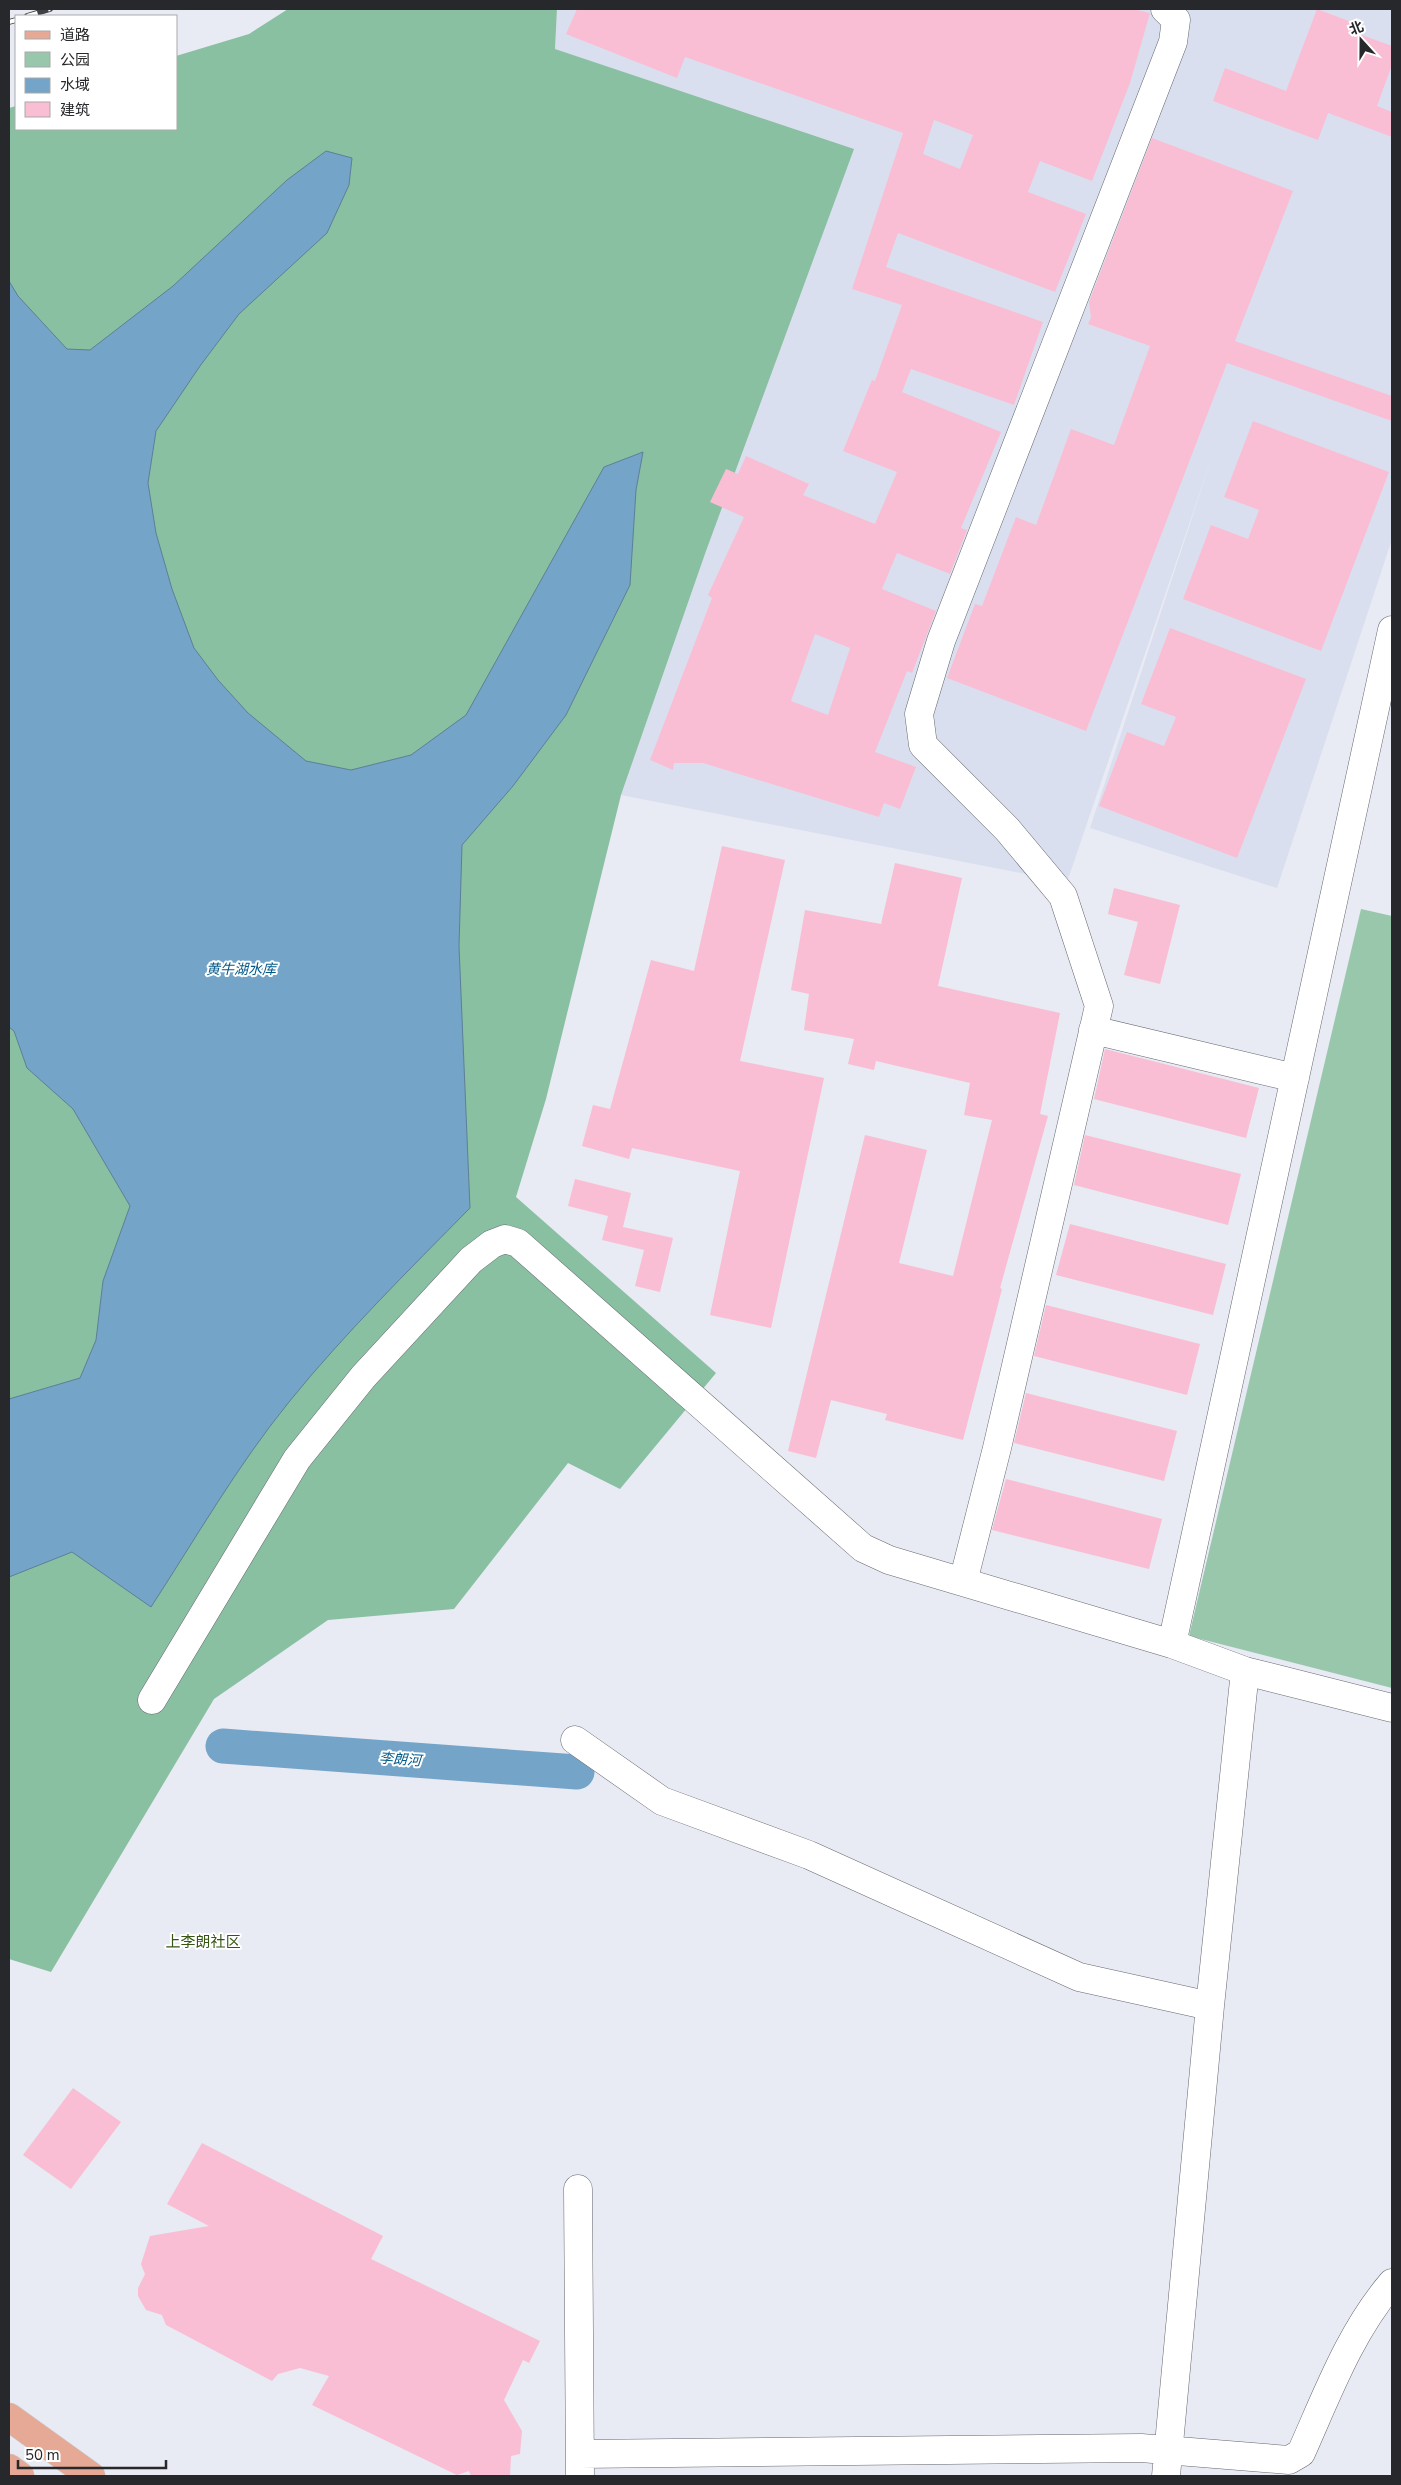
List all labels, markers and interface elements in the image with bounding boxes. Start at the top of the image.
legend [15,15,178,130]
north arrow [1336,15,1386,65]
text: 北 [1347,17,1366,40]
text: 道路 [60,25,90,45]
text: 公园 [60,50,90,70]
text: 水域 [60,75,90,95]
text: 建筑 [60,100,90,120]
water label: 黄牛湖水库 [206,960,278,979]
water label: 李朗河 [378,1749,425,1771]
district label: 上李朗社区 [165,1932,241,1952]
scale bar [18,2438,165,2470]
text: 50 m [25,2445,60,2465]

